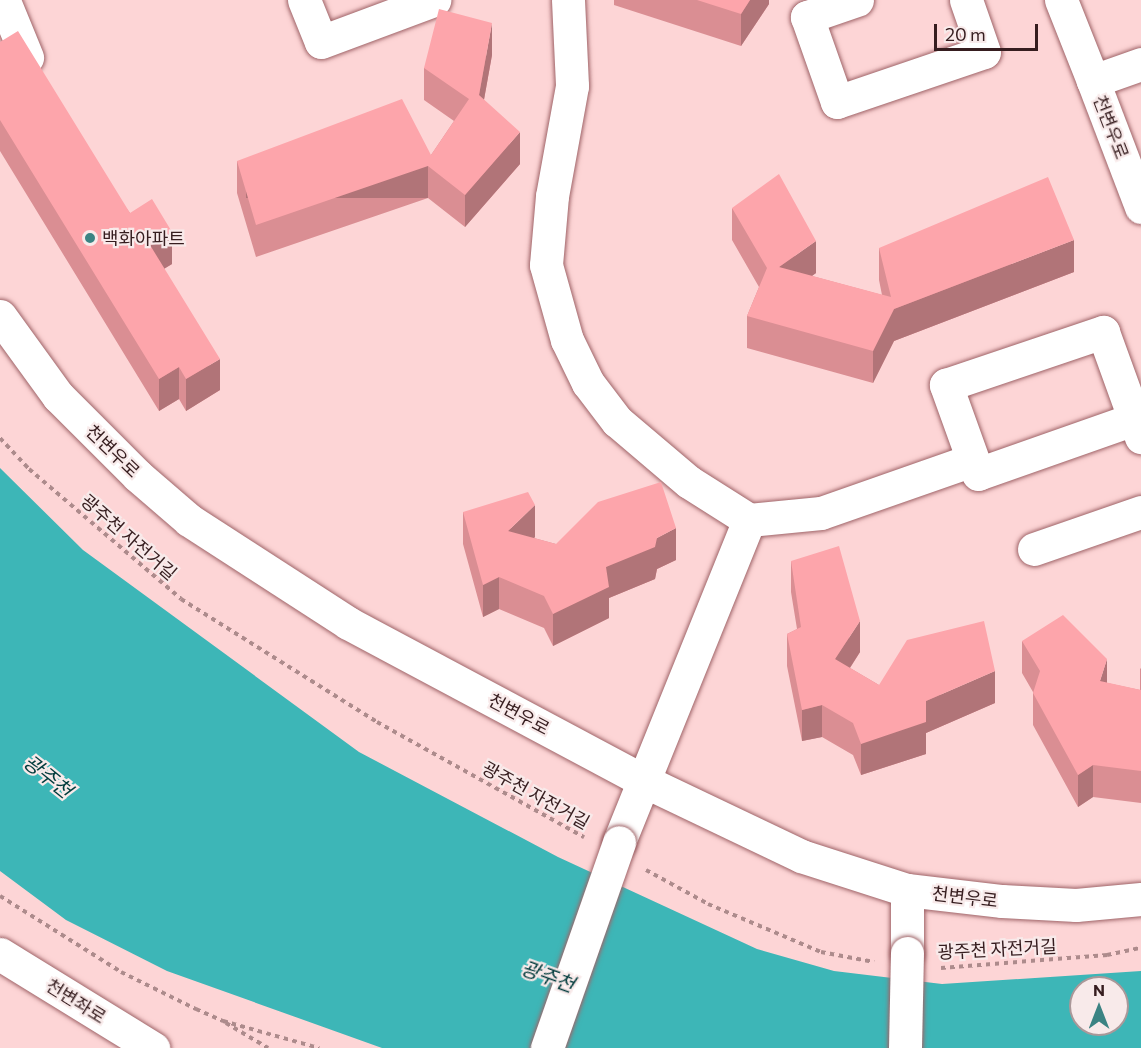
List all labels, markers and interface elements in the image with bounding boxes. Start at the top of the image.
scale bar [937,12,1040,50]
text: 20 m [945,23,986,45]
street label: 천변우로 [1089,92,1133,162]
place label: 백화아파트 [102,227,185,249]
marker: 백화아파트 [83,231,97,245]
street label: 천변우로 [82,420,144,482]
street label: 광주천 자전거길 [77,490,181,584]
street label: 천변우로 [485,689,553,739]
water label: 광주천 [19,749,77,803]
street label: 광주천 자전거길 [479,757,593,833]
street label: 천변우로 [931,882,999,912]
street label: 광주천 자전거길 [937,935,1057,963]
water label: 광주천 [518,955,578,997]
street label: 천변좌로 [42,974,110,1028]
north arrow [1069,976,1129,1036]
text: N [1093,980,1105,999]

